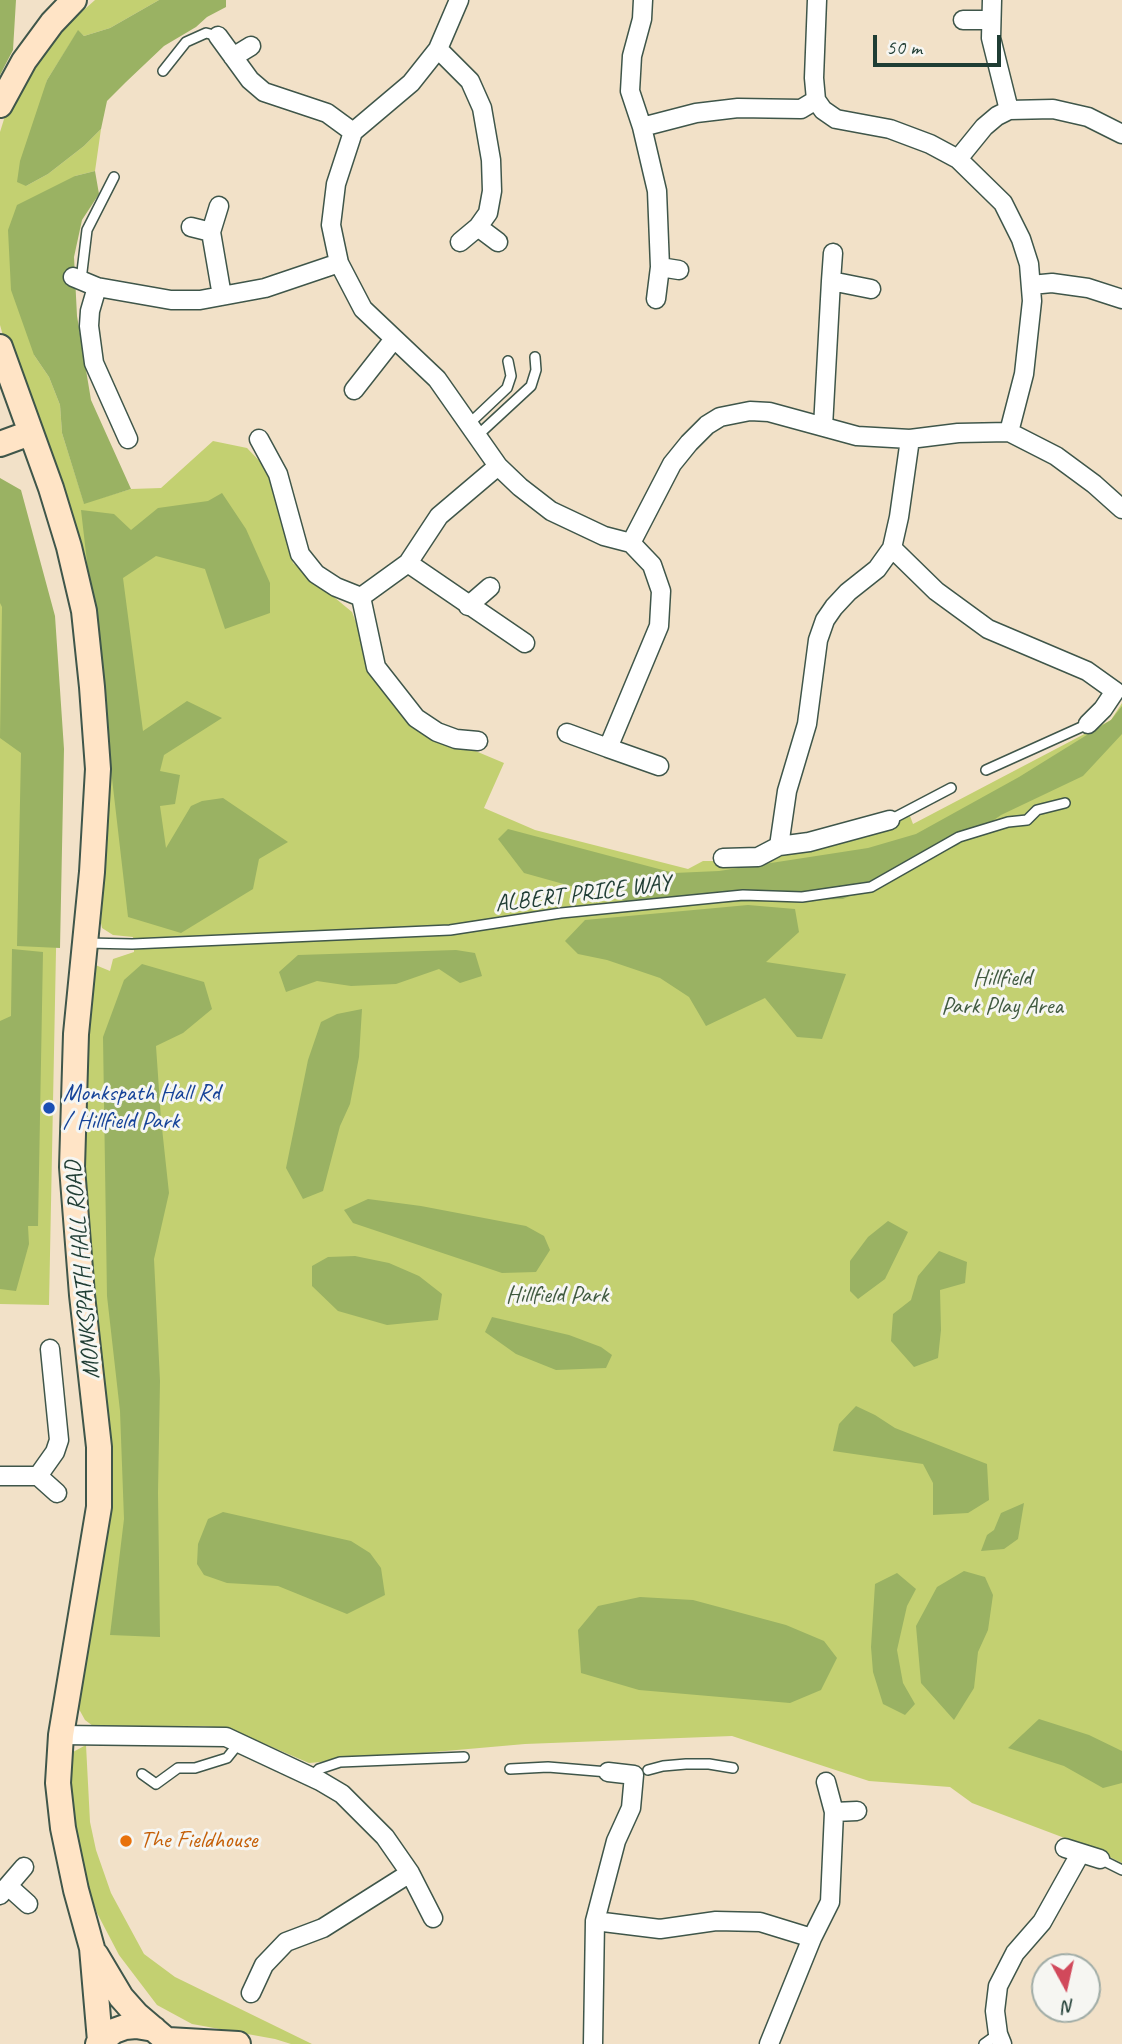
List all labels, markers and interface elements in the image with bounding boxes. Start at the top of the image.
scale bar [877,21,1005,65]
text: 50 m [886,34,922,60]
street label: ALBERT PRICE WAY [493,869,673,919]
park label: Hillfield Park Play Area [941,965,1063,1021]
place label: Monkspath Hall Rd / Hillfield Park [63,1080,220,1136]
marker: Monkspath Hall Rd / Hillfield Park [41,1100,57,1116]
street label: MONKSPATH HALL ROAD [59,1160,107,1380]
park label: Hillfield Park [506,1282,608,1310]
place label: The Fieldhouse [140,1827,257,1855]
marker: The Fieldhouse [118,1833,134,1849]
north arrow [1031,1953,1101,2023]
text: N [1061,1994,1076,2020]

